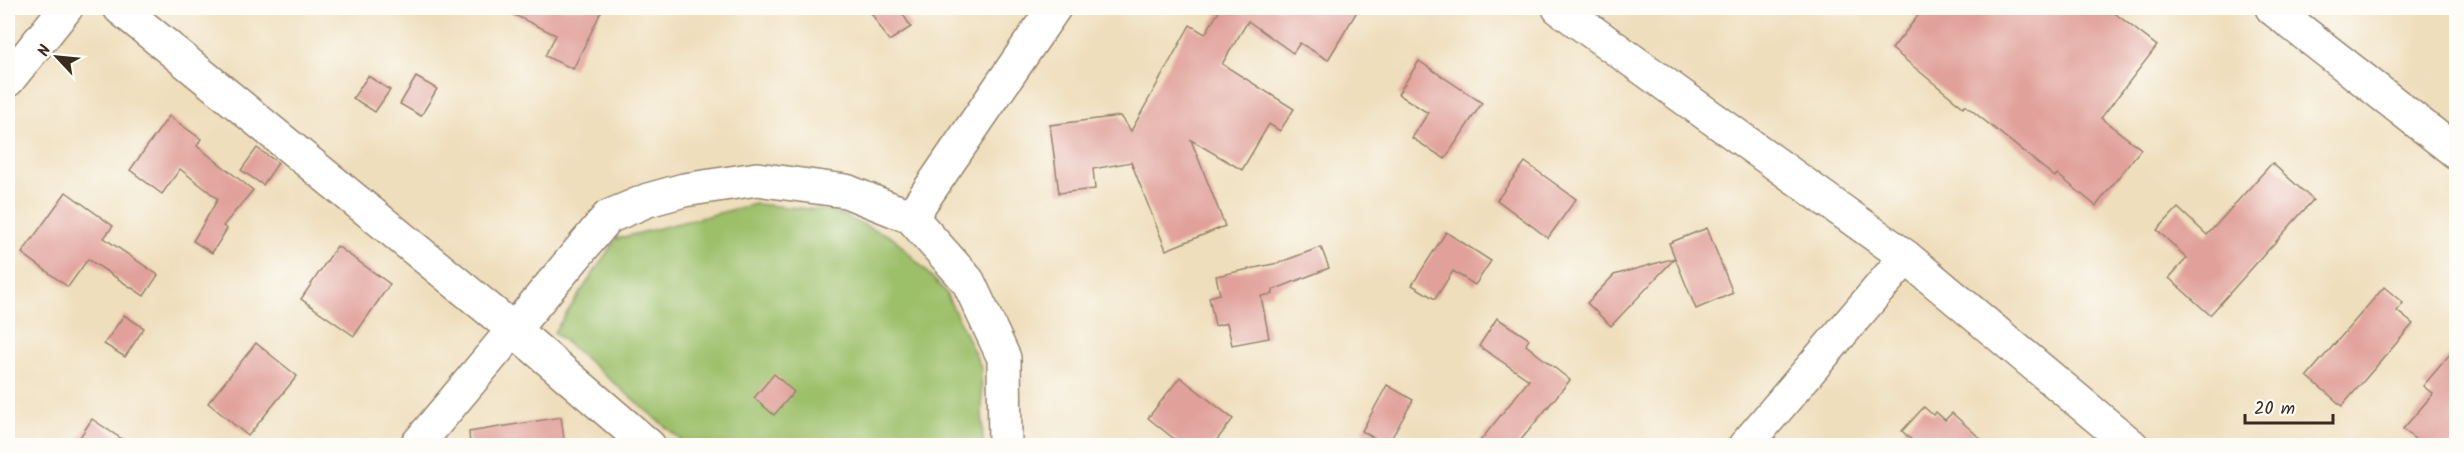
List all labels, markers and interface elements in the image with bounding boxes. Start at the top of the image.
north arrow [27,27,87,87]
text: N [31,41,58,61]
scale bar [2245,387,2334,425]
text: 20 m [2254,395,2295,424]

